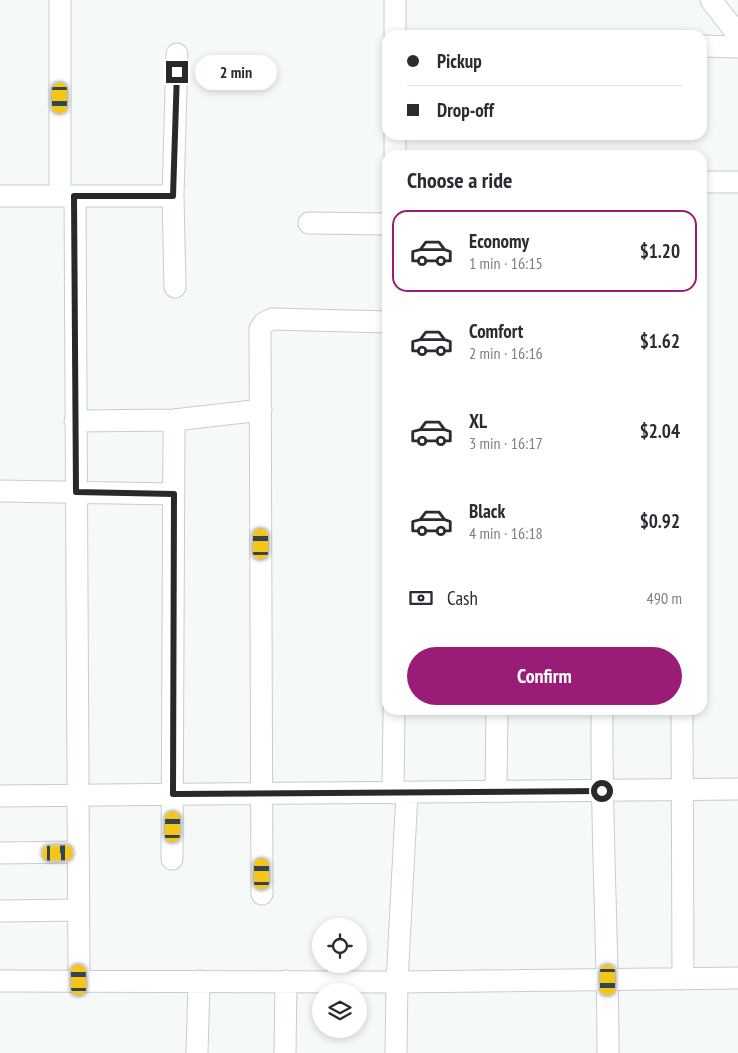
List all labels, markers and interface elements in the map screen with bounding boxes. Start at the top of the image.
text: Pickup [437,49,482,73]
callout: 2 min [194,54,277,90]
route end [166,61,188,83]
text: 2 min [220,62,252,82]
car [52,83,67,113]
text: Drop-off [437,98,494,122]
text: Choose a ride [407,166,512,194]
icon: car [409,229,454,274]
text: Economy [469,229,529,253]
text: $1.20 [640,239,680,263]
text: 1 min · 16:15 [469,253,543,273]
icon: car [409,319,454,364]
text: Comfort [469,319,523,343]
text: $1.62 [640,329,680,353]
text: 2 min · 16:16 [469,343,543,363]
icon: car [409,409,454,454]
text: XL [469,409,487,433]
text: $2.04 [640,419,680,443]
text: 3 min · 16:17 [469,433,543,453]
icon: car [409,499,454,544]
text: Black [469,499,505,523]
text: $0.92 [640,509,680,533]
text: 4 min · 16:18 [469,523,543,543]
car [253,529,268,559]
icon: cash [407,584,435,612]
text: Cash [447,586,478,610]
text: 490 m [647,588,682,608]
button: Confirm [407,647,682,705]
route start [591,780,613,802]
car [165,812,180,842]
car [42,845,73,861]
car [254,859,269,889]
map controls [312,918,367,1038]
button: locate [312,918,367,973]
car [71,965,86,995]
car [600,965,615,995]
button: layers [312,983,367,1038]

